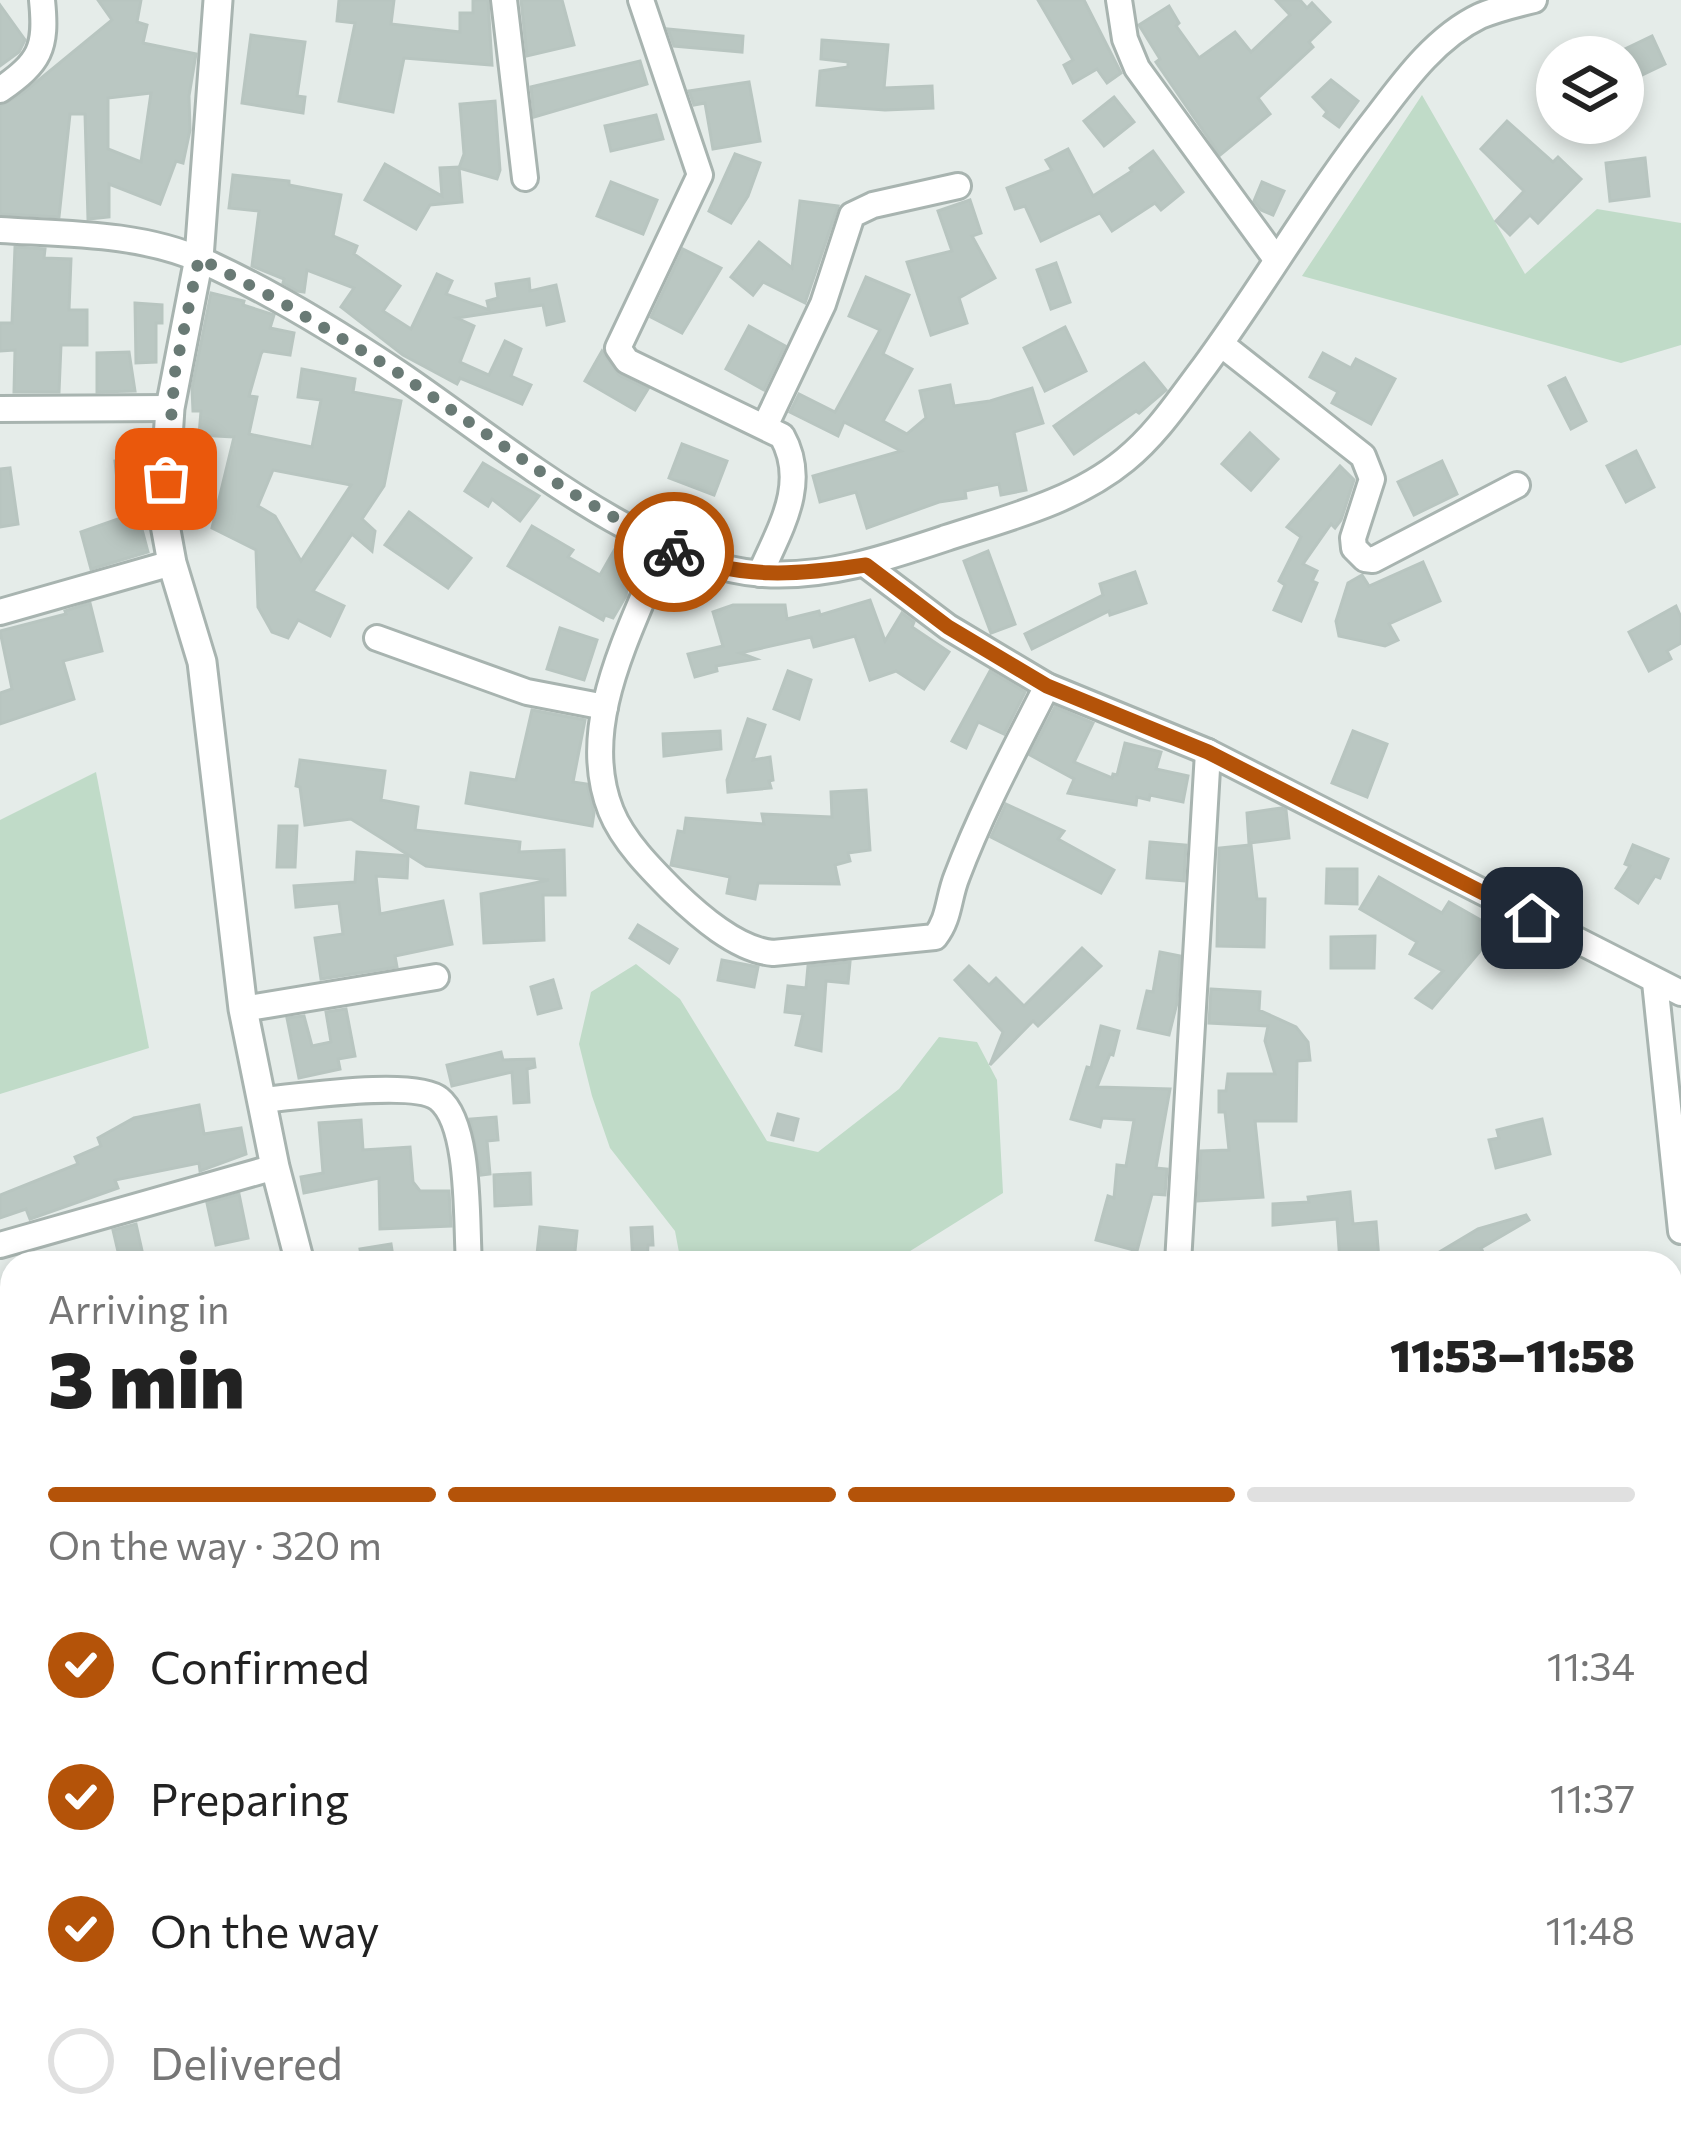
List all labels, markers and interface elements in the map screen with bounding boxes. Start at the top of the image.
map controls [1536,36,1644,144]
button: layers [1536,36,1644,144]
pin [115,428,217,530]
icon: bag [133,446,199,512]
courier [614,492,734,612]
icon: bike [641,519,707,585]
pin [1481,867,1583,969]
icon: home [1499,885,1565,951]
text: Arriving in [48,1284,229,1332]
text: 11:53–11:58 [1390,1326,1635,1381]
text: 3 min [48,1329,245,1424]
text: On the way · 320 m [48,1520,382,1568]
icon: check [48,1632,114,1698]
text: Confirmed [150,1638,370,1693]
text: 11:34 [1547,1641,1635,1689]
icon: check [48,1764,114,1830]
text: Preparing [150,1770,349,1825]
text: 11:37 [1550,1773,1635,1821]
icon: check [48,1896,114,1962]
text: On the way [150,1902,380,1957]
text: 11:48 [1545,1905,1635,1953]
text: Delivered [150,2034,343,2089]

